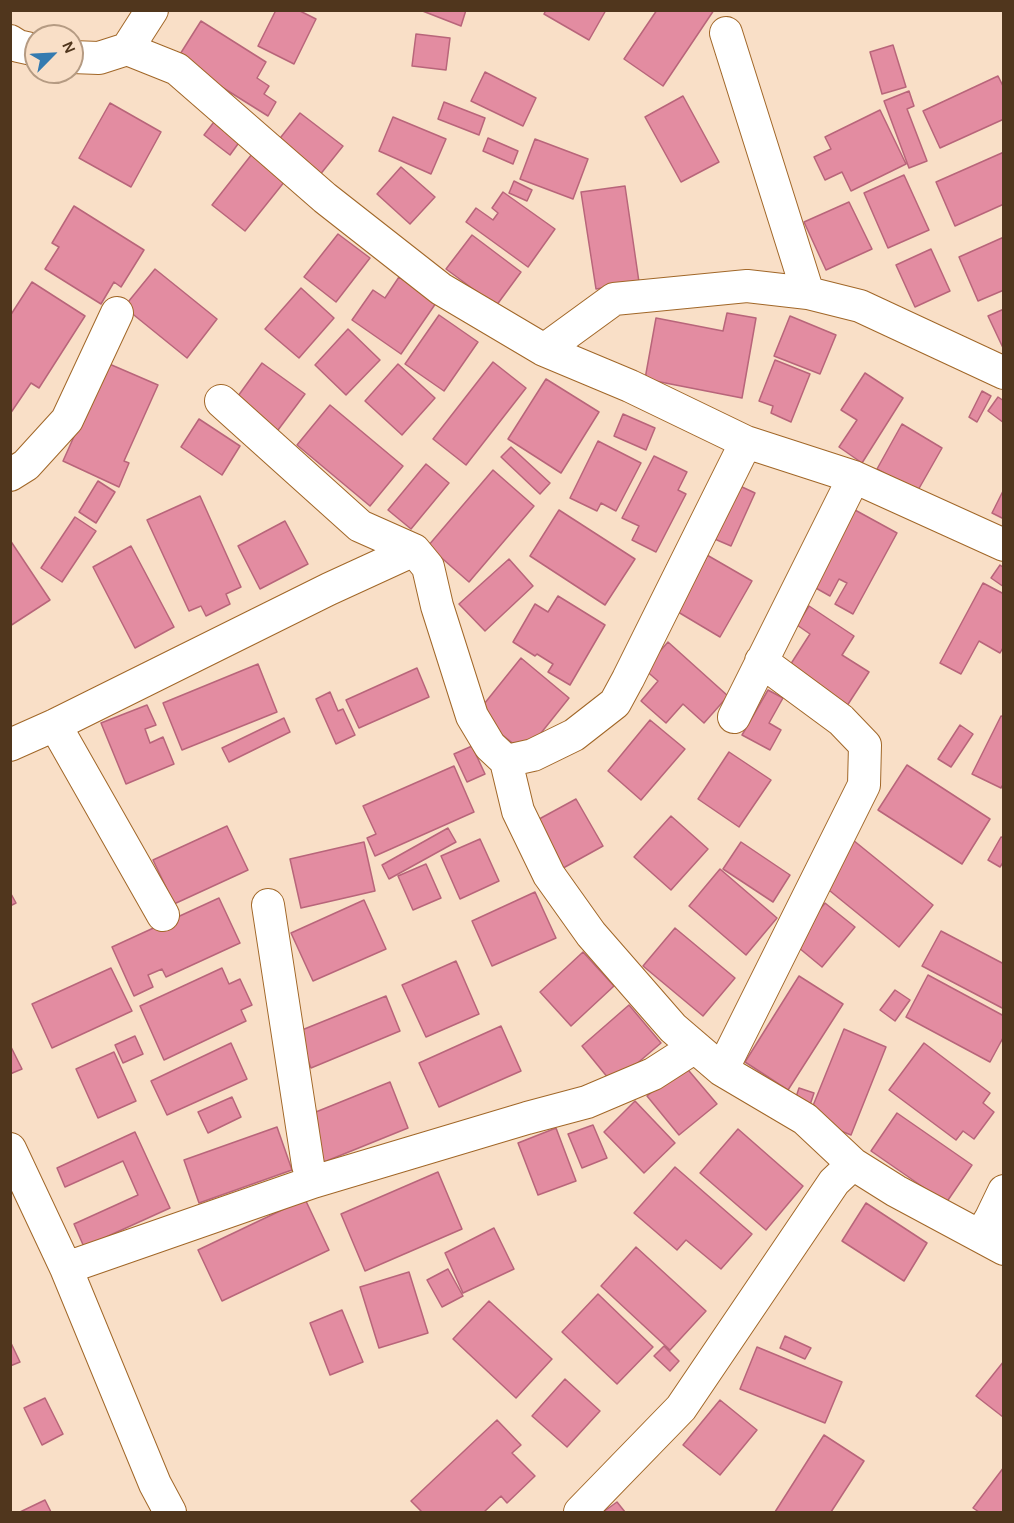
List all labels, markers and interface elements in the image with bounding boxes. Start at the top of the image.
north arrow [24,24,84,84]
text: N [58,38,80,56]

